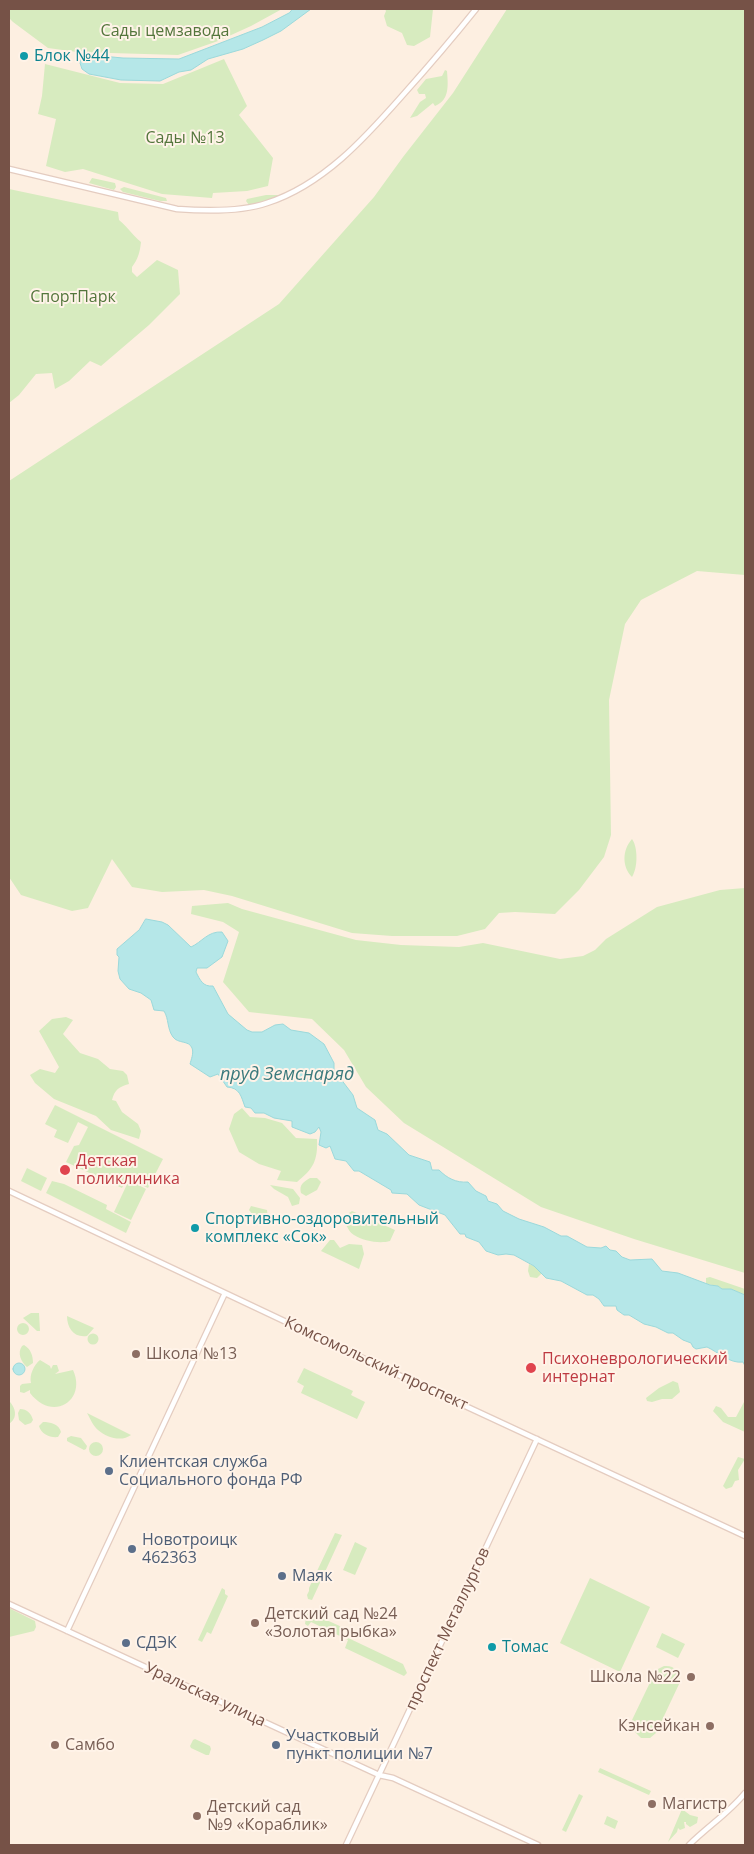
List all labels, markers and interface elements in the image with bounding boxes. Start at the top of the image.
park label: Сады цемзавода [101,21,229,41]
place label: Блок №44 [34,46,110,66]
marker: Блок №44 [18,50,30,62]
park label: Сады №13 [145,128,225,148]
park label: СпортПарк [30,287,116,307]
water label: пруд Земснаряд [220,1064,354,1086]
place label: Детская поликлиника [76,1151,180,1189]
marker: Детская поликлиника [58,1163,72,1177]
place label: Спортивно-оздоровительный комплекс «Сок» [205,1209,439,1247]
marker: Спортивно-оздоровительный комплекс «Сок» [189,1222,201,1234]
street label: Комсомольский проспект [281,1313,471,1415]
place label: Школа №13 [146,1344,237,1364]
marker: Школа №13 [130,1348,142,1360]
place label: Психоневрологический интернат [542,1349,728,1387]
marker: Психоневрологический интернат [524,1361,538,1375]
place label: Клиентская служба Социального фонда РФ [119,1452,303,1490]
marker: Клиентская служба Социального фонда РФ [103,1465,115,1477]
place label: Новотроицк 462363 [142,1530,238,1568]
marker: Новотроицк 462363 [126,1543,138,1555]
street label: проспект Металлургов [402,1545,494,1713]
place label: Маяк [292,1566,332,1586]
marker: Маяк [276,1570,288,1582]
place label: Детский сад №24 «Золотая рыбка» [265,1604,397,1642]
marker: Детский сад №24 «Золотая рыбка» [249,1617,261,1629]
place label: СДЭК [136,1633,177,1653]
marker: СДЭК [120,1637,132,1649]
place label: Томас [502,1637,549,1657]
marker: Томас [486,1641,498,1653]
street label: Уральская улица [141,1659,269,1731]
place label: Школа №22 [590,1667,681,1687]
marker: Школа №22 [685,1671,697,1683]
place label: Кэнсейкан [618,1716,700,1736]
marker: Кэнсейкан [704,1720,716,1732]
place label: Участковый пункт полиции №7 [286,1726,433,1764]
place label: Самбо [65,1735,115,1755]
marker: Самбо [49,1739,61,1751]
marker: Участковый пункт полиции №7 [270,1739,282,1751]
place label: Магистр [662,1794,727,1814]
place label: Детский сад №9 «Кораблик» [207,1797,328,1835]
marker: Магистр [646,1798,658,1810]
marker: Детский сад №9 «Кораблик» [191,1810,203,1822]

